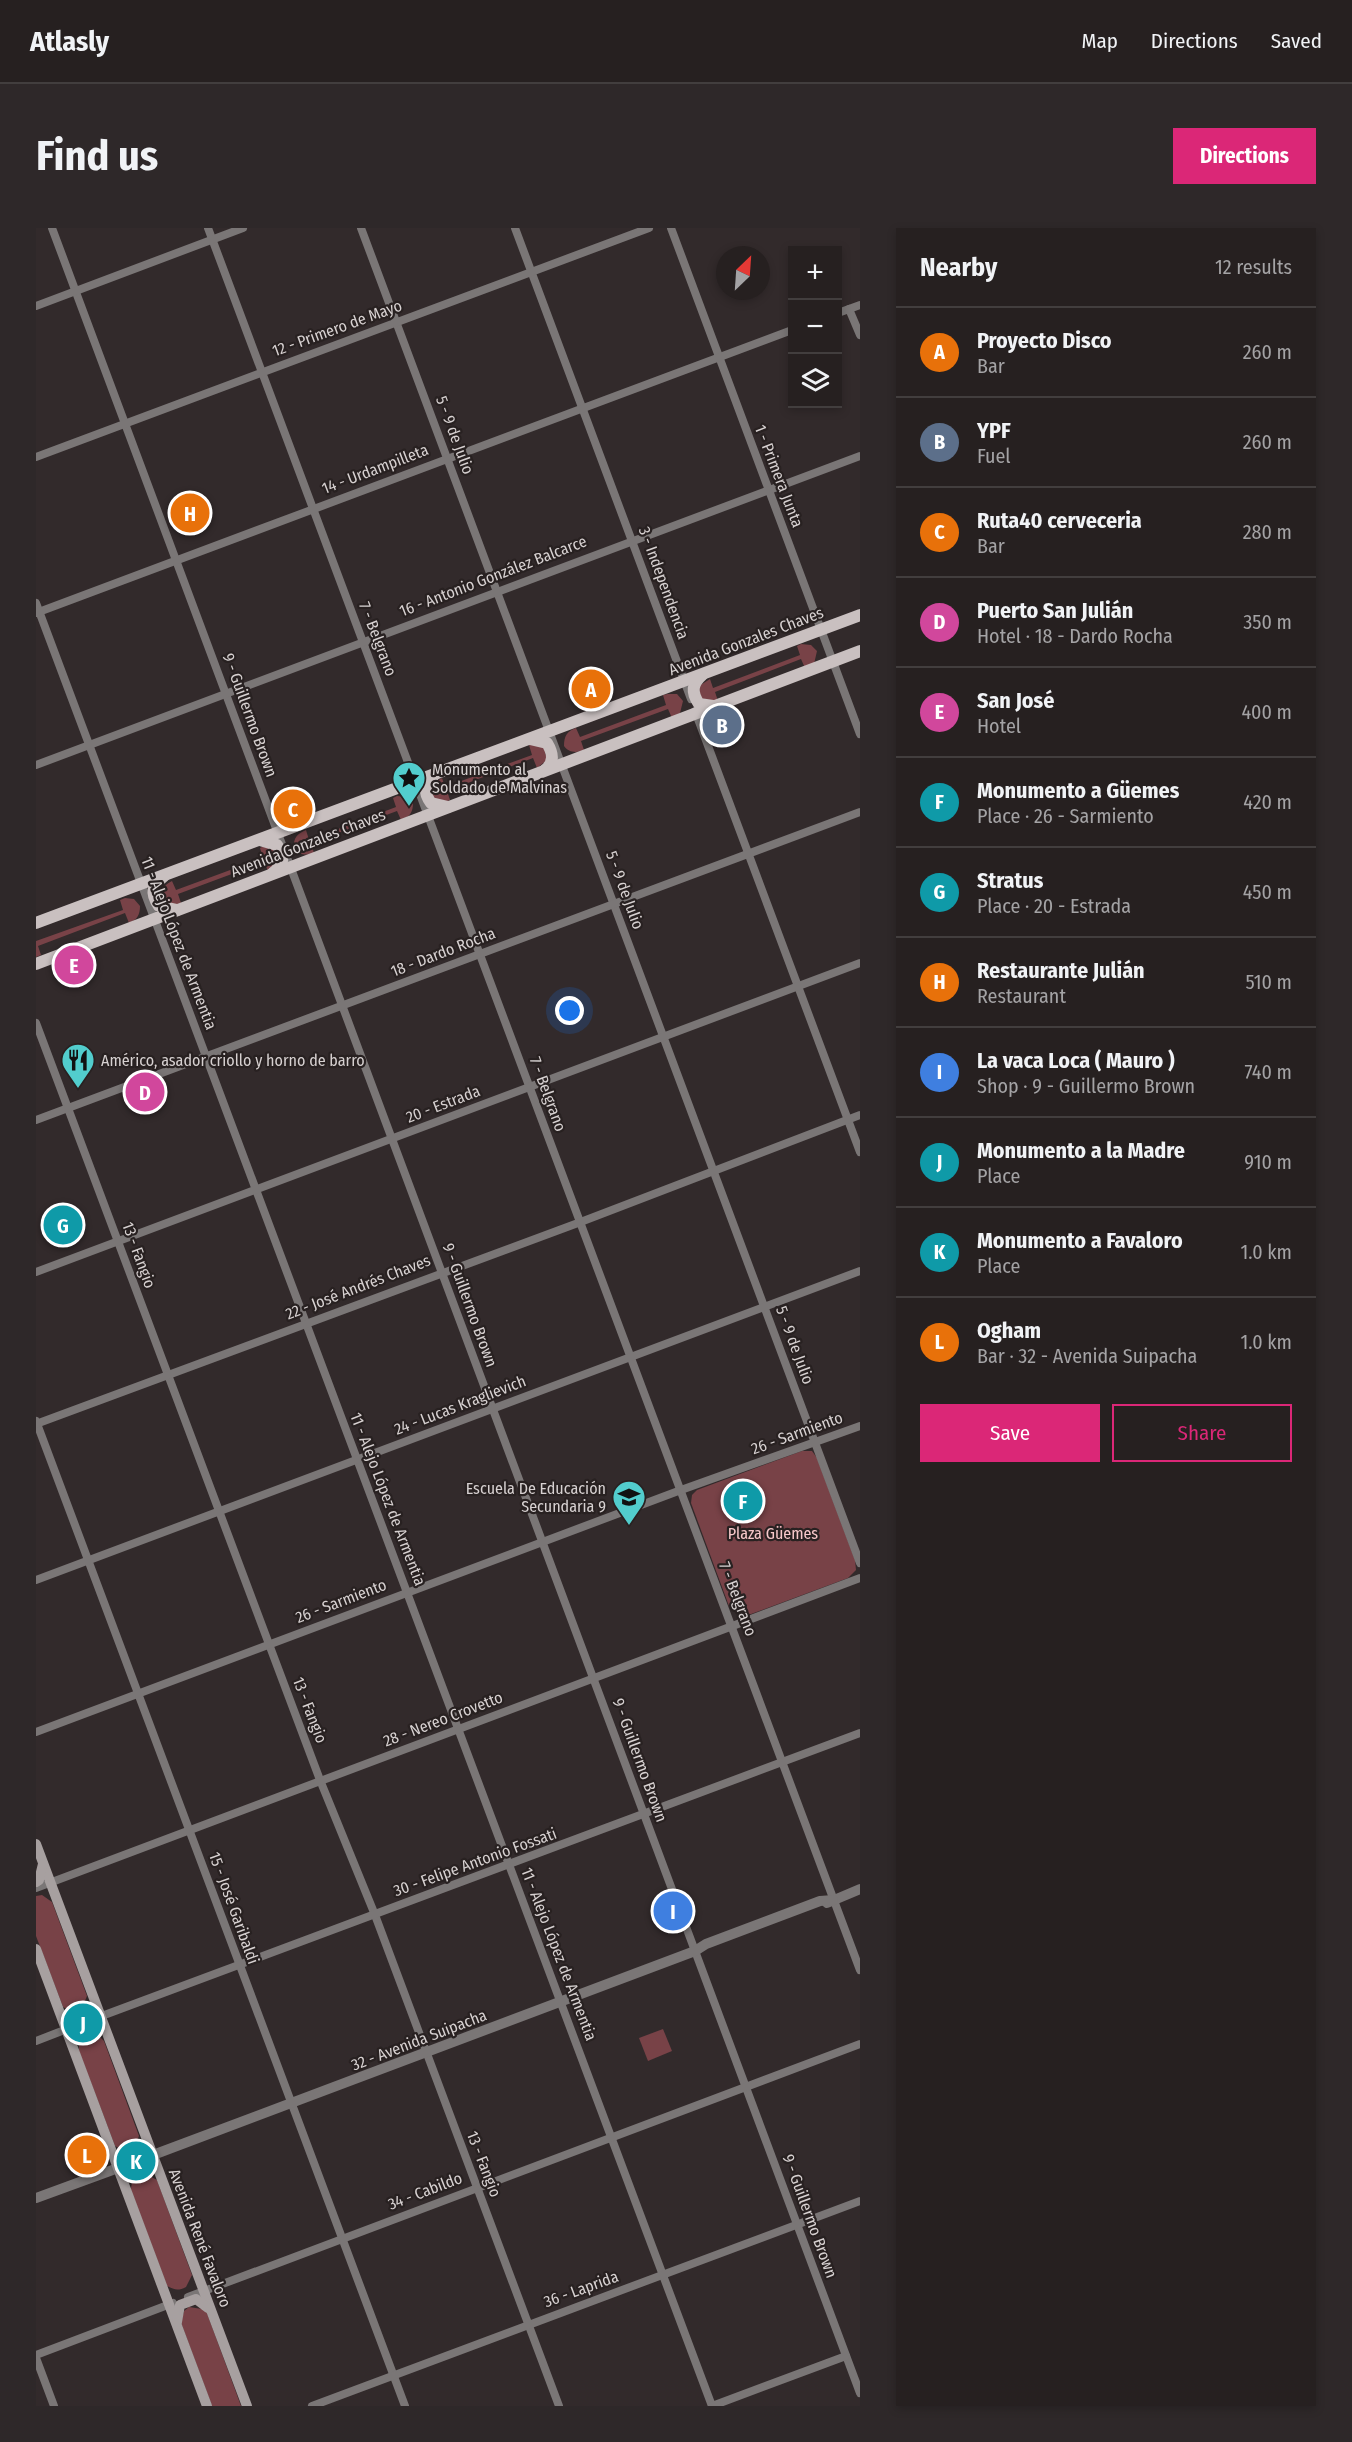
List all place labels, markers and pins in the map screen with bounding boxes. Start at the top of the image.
pin: H [170,490,210,536]
pin: A [572,666,610,712]
pin: B [702,702,742,748]
place icon: Monumento al Soldado de Malvinas [391,760,427,807]
place label: Monumento al Soldado de Malvinas [432,760,567,797]
pin: C [274,786,312,832]
pin: E [54,942,93,988]
restaurant icon: Américo, asador criollo y horno de barro [60,1042,96,1089]
place label: Américo, asador criollo y horno de barro [101,1051,365,1070]
pin: D [126,1070,164,1114]
pin: G [44,1202,82,1248]
pin: F [724,1478,762,1524]
place label: Escuela De Educación Secundaria 9 [466,1479,606,1516]
school or university icon: Escuela De Educación Secundaria 9 [611,1479,647,1526]
pin: I [654,1888,692,1934]
pin: J [64,2000,102,2046]
pin: L [68,2132,106,2178]
pin: K [116,2138,156,2184]

